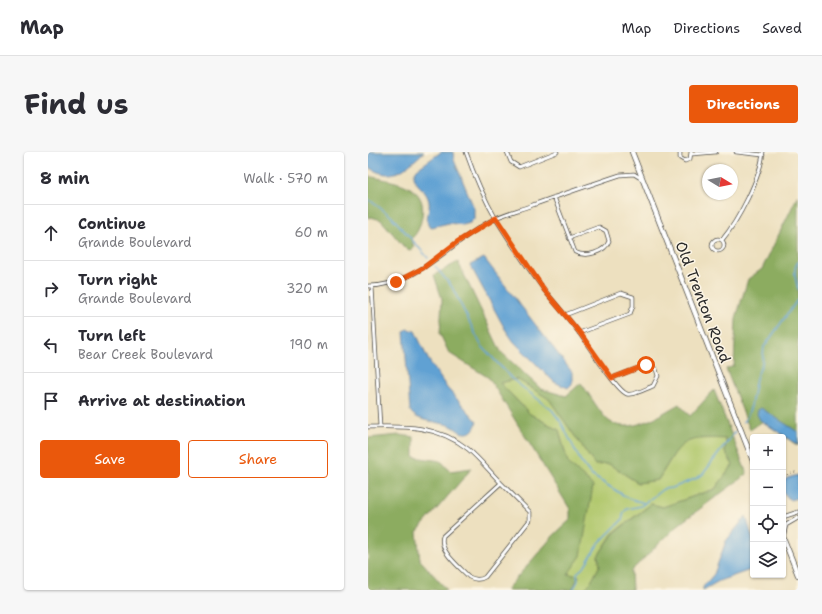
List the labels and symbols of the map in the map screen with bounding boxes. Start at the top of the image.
north arrow [702,164,738,200]
street label: Old Trenton Road [671,238,736,366]
route end [387,273,405,291]
route start [637,356,655,374]

